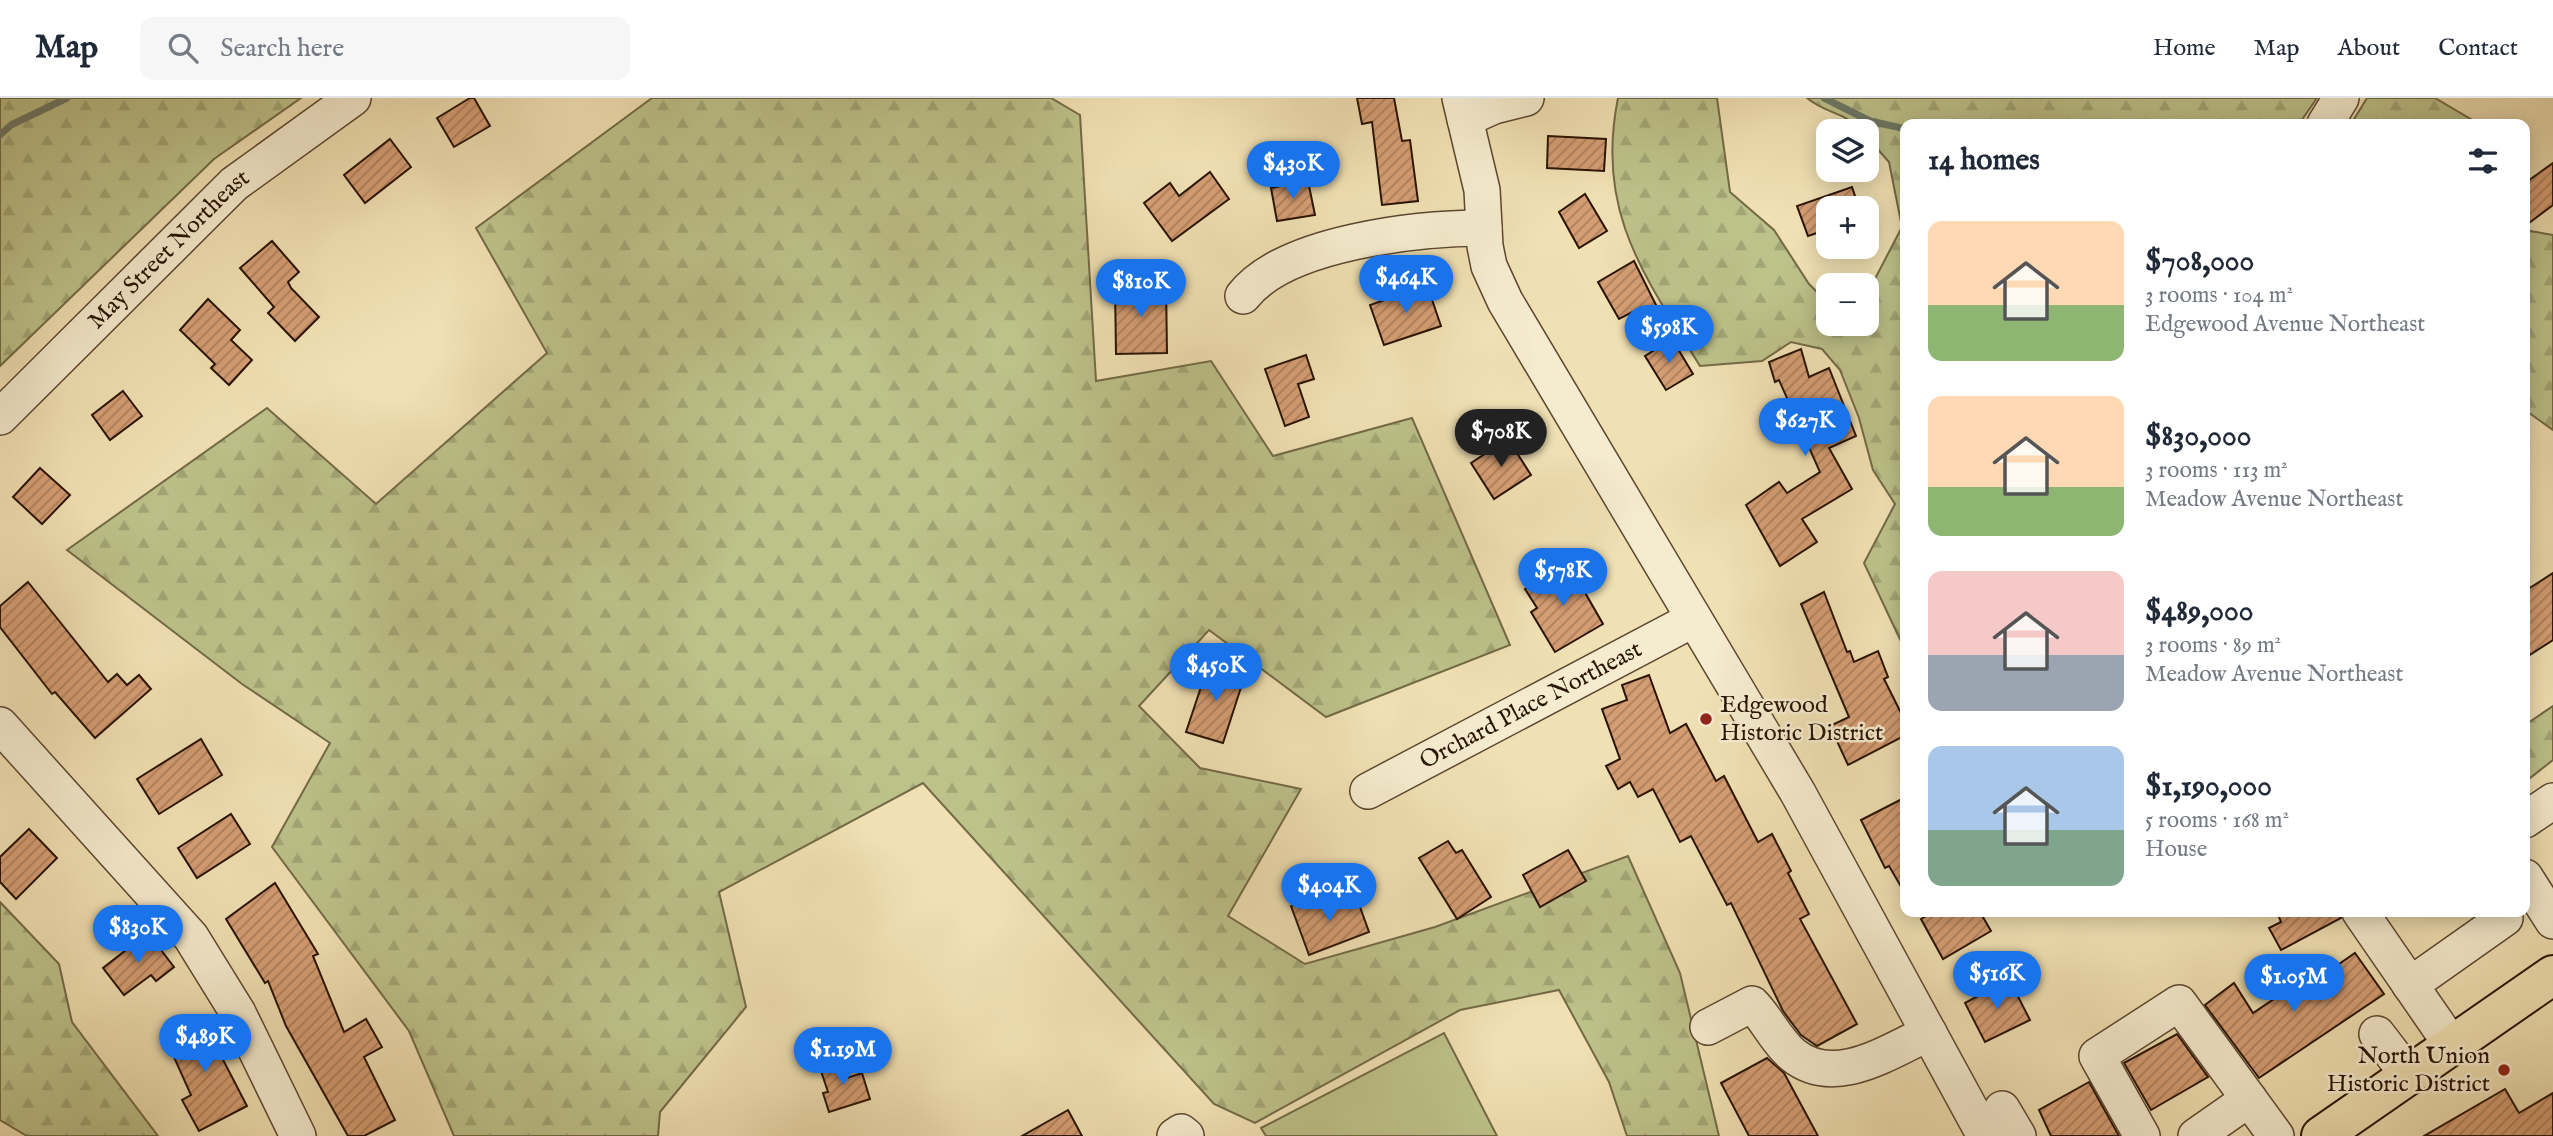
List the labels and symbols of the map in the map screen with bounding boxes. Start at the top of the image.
pin: $430K [1244,141,1342,201]
street label: May Street Northeast [81,162,256,336]
pin: $464K [1357,256,1455,315]
pin: $810K [1092,260,1190,319]
pin: $598K [1620,306,1718,365]
pin: $627K [1756,398,1854,458]
pin: $708K [1452,410,1550,469]
pin: $578K [1514,548,1612,608]
street label: Orchard Place Northeast [1414,634,1647,777]
pin: $450K [1167,644,1265,703]
place label: Edgewood Historic District [1720,690,1883,749]
marker: Edgewood Historic District [1698,711,1714,727]
pin: $404K [1280,864,1378,923]
pin: $830K [89,906,187,965]
pin: $516K [1948,951,2046,1011]
pin: $1.05M [2237,954,2351,1014]
pin: $489K [156,1014,254,1074]
pin: $1.19M [786,1028,900,1087]
place label: North Union Historic District [2327,1041,2490,1100]
marker: North Union Historic District [2496,1062,2512,1078]

